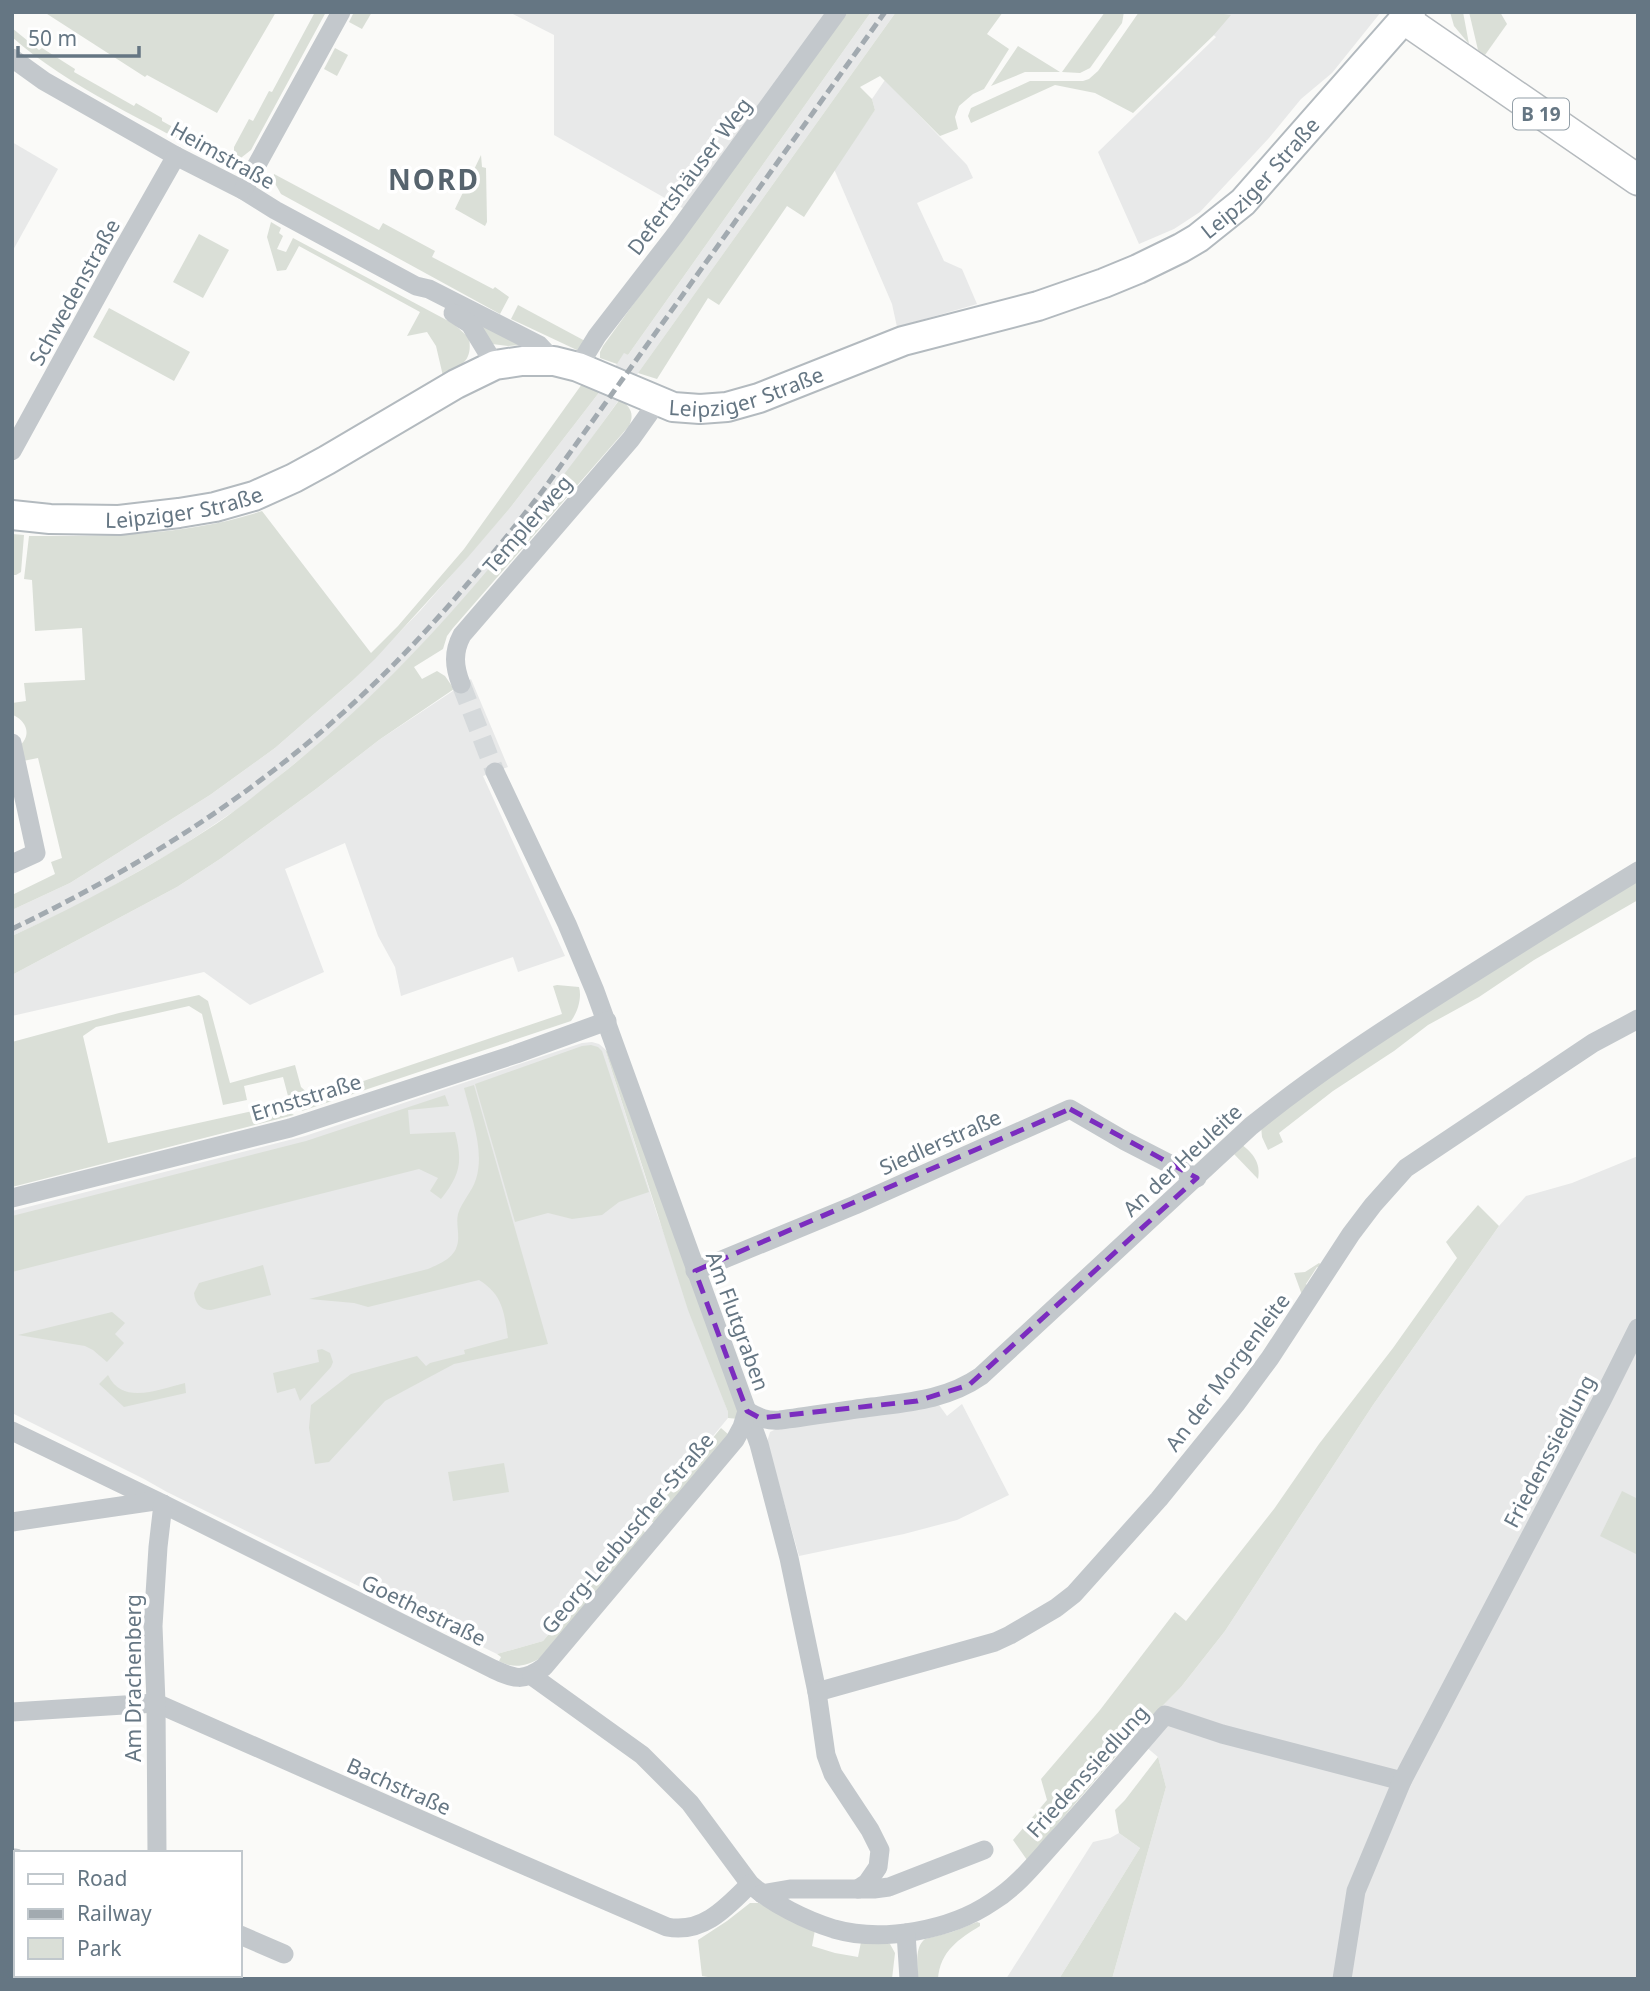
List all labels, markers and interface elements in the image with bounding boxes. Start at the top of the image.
scale bar [18,14,138,58]
text: 50 m [28,24,77,52]
street label: Defertshäuser Weg [621,92,757,260]
road number: B 19 [1513,98,1569,130]
street label: Leipziger Straße [1195,111,1325,245]
street label: Heimstraße [166,115,280,195]
district label: NORD [388,160,480,198]
street label: Schwedenstraße [22,214,126,370]
street label: Leipziger Straße [668,360,827,423]
street label: Templerweg [476,469,578,579]
street label: Leipziger Straße [105,480,267,534]
street label: Ernststraße [248,1067,364,1127]
street label: An der Heuleite [1116,1098,1248,1222]
street label: Siedlerstraße [875,1103,1005,1181]
street label: Am Flutgraben [700,1248,776,1394]
street label: An der Morgenleite [1158,1287,1296,1457]
street label: Friedenssiedlung [1497,1370,1601,1532]
street label: Georg-Leubuscher-Straße [535,1427,719,1639]
street label: Goethestraße [357,1568,491,1652]
street label: Am Drachenberg [119,1594,147,1762]
street label: Friedenssiedlung [1020,1699,1154,1843]
street label: Bachstraße [342,1751,456,1821]
legend [14,1851,242,1977]
text: Road [77,1864,127,1892]
text: Railway [77,1899,152,1927]
text: Park [77,1934,122,1962]

